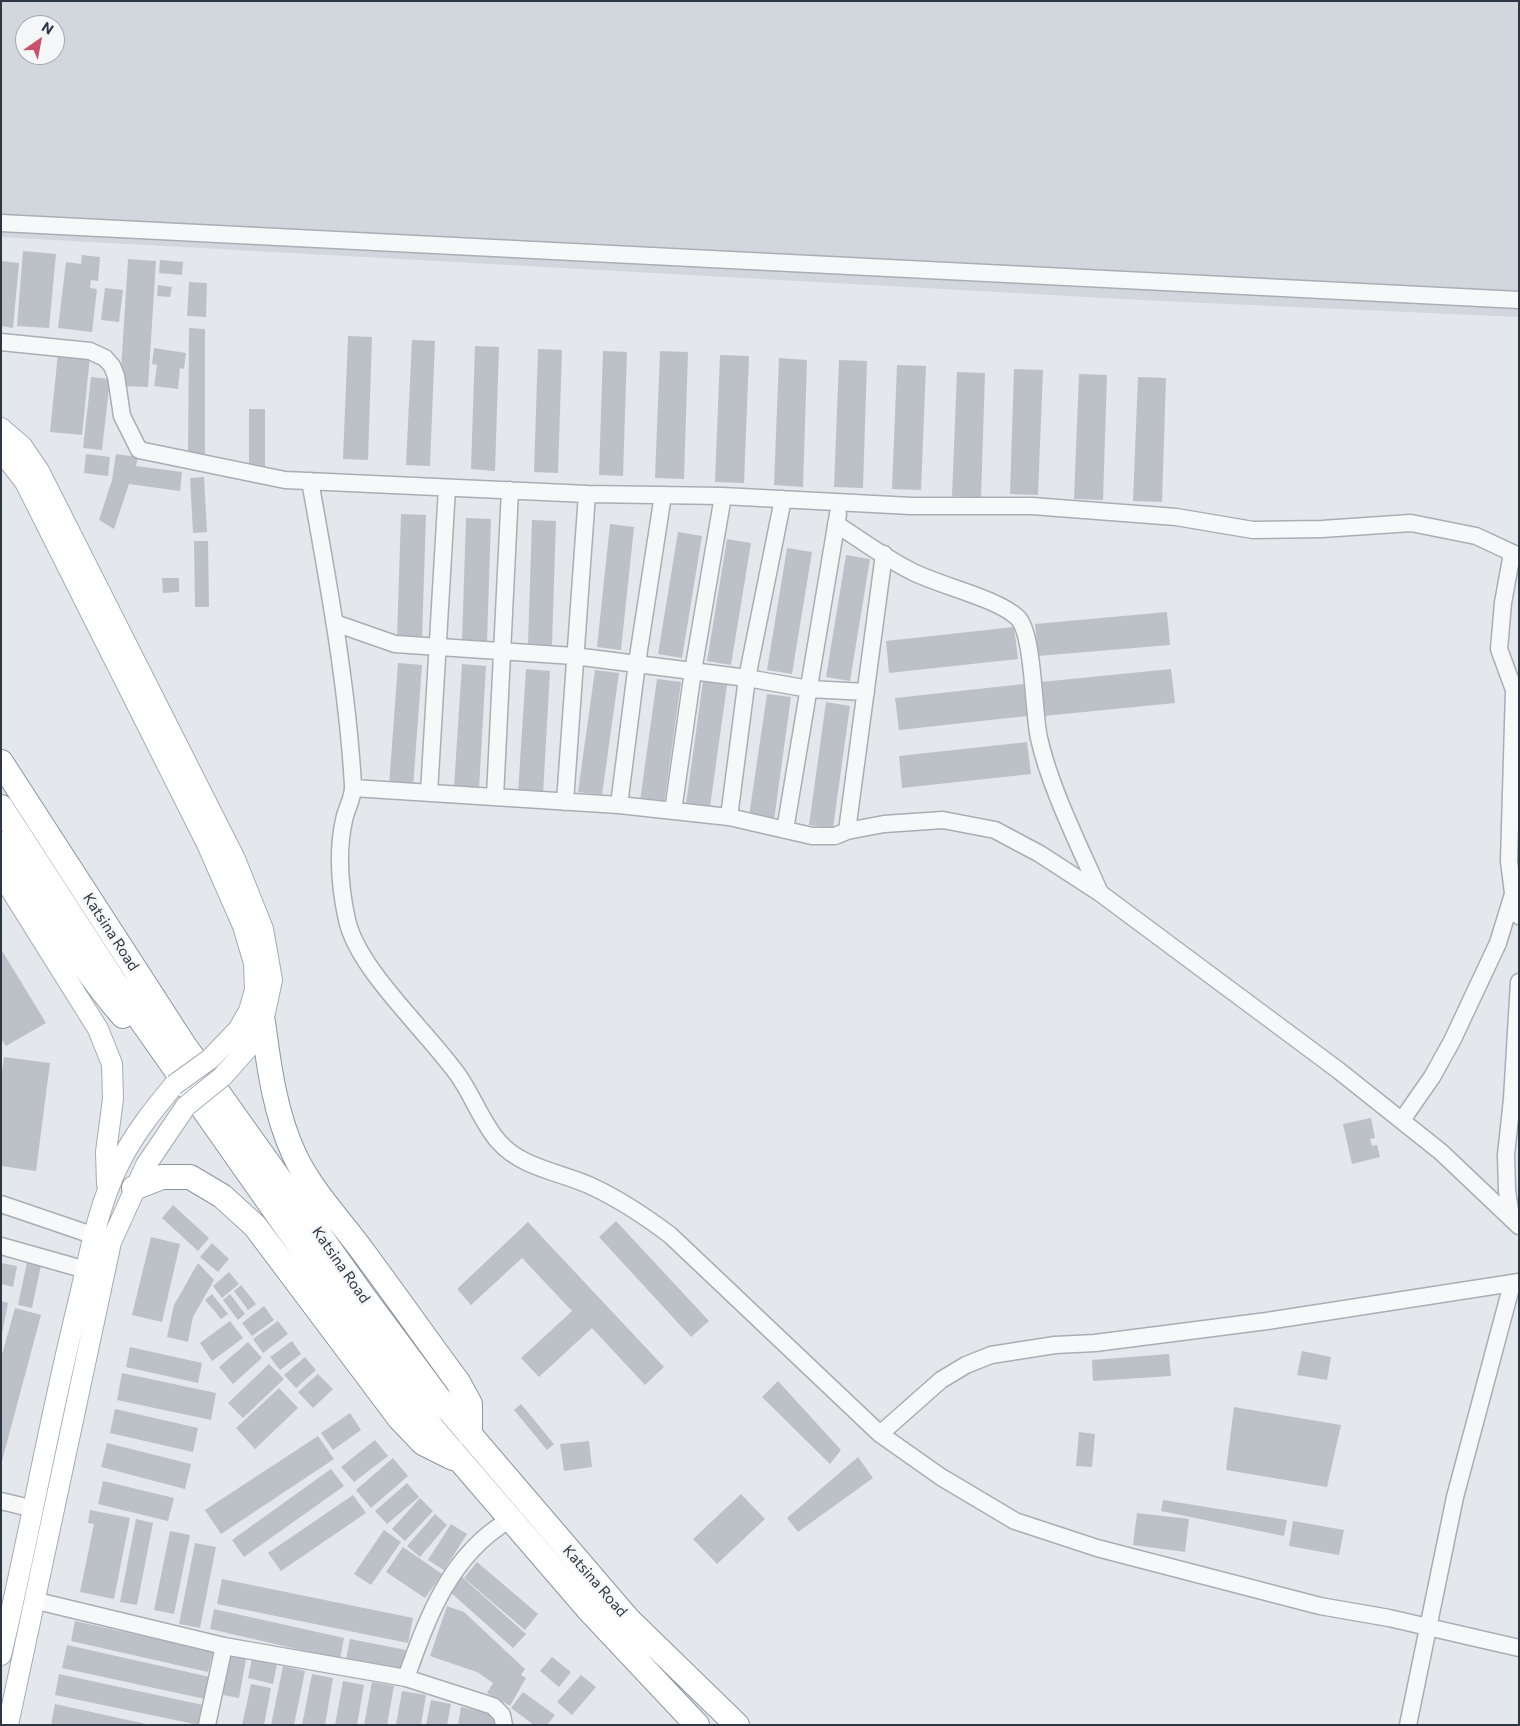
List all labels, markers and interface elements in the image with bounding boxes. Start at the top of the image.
north arrow [15,15,65,65]
text: N [39,18,57,38]
street label: Katsina Road [79,890,143,974]
street label: Katsina Road [308,1223,374,1307]
street label: Katsina Road [559,1541,631,1621]

